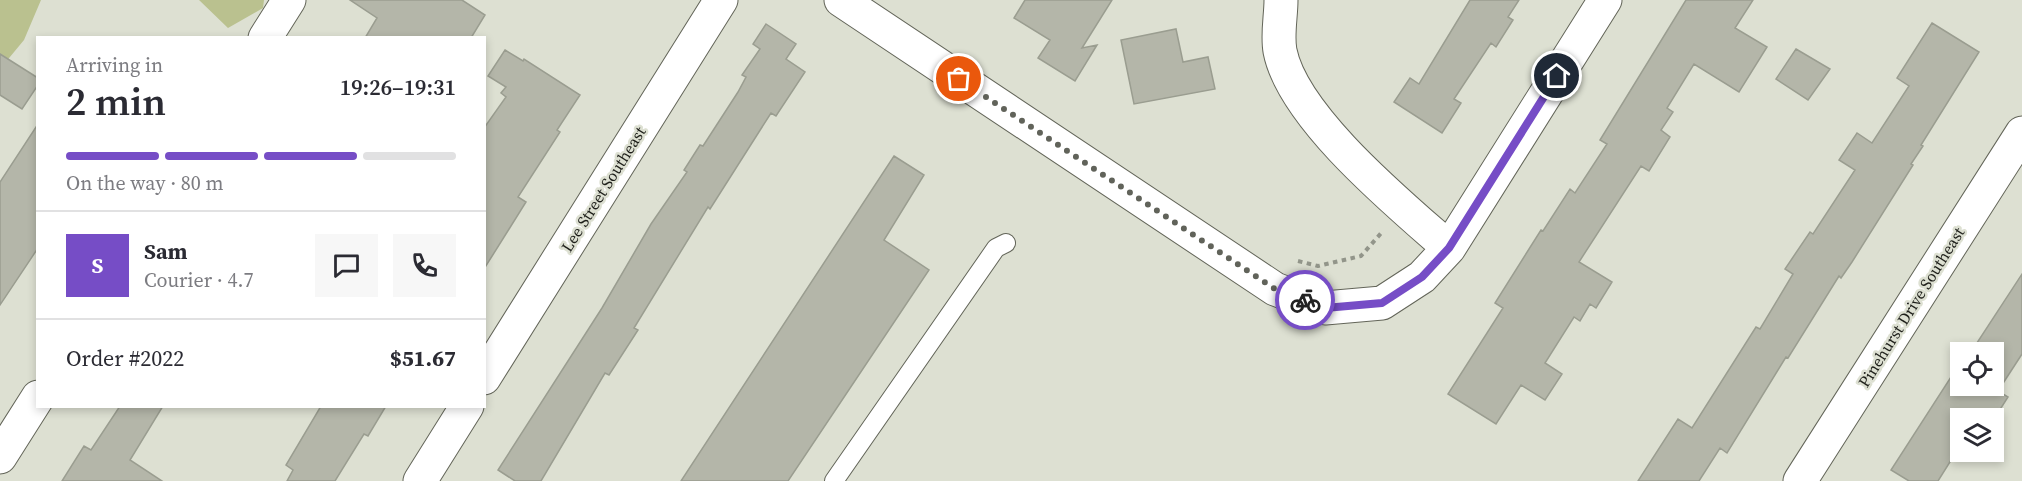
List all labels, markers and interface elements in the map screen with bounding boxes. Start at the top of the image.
pin [1531,50,1582,101]
text: Arriving in [66,51,163,79]
pin [933,53,984,104]
icon: home [1540,59,1573,92]
icon: bag [942,62,975,95]
text: 19:26–19:31 [340,72,456,102]
text: 2 min [66,75,166,128]
street label: Lee Street Southeast [556,121,651,256]
text: On the way · 80 m [66,169,223,197]
street label: Pinehurst Drive Southeast [1853,222,1970,391]
button: chat [315,234,378,297]
button: phone [393,234,456,297]
text: Sam [144,236,188,266]
text: S [92,250,103,280]
text: Courier · 4.7 [144,266,253,294]
courier [1275,270,1335,330]
icon: bike [1289,284,1322,317]
map controls [1950,342,2004,462]
button: locate [1950,342,2004,396]
text: Order #2022 [66,343,184,373]
text: $51.67 [390,343,456,373]
button: layers [1950,408,2004,462]

